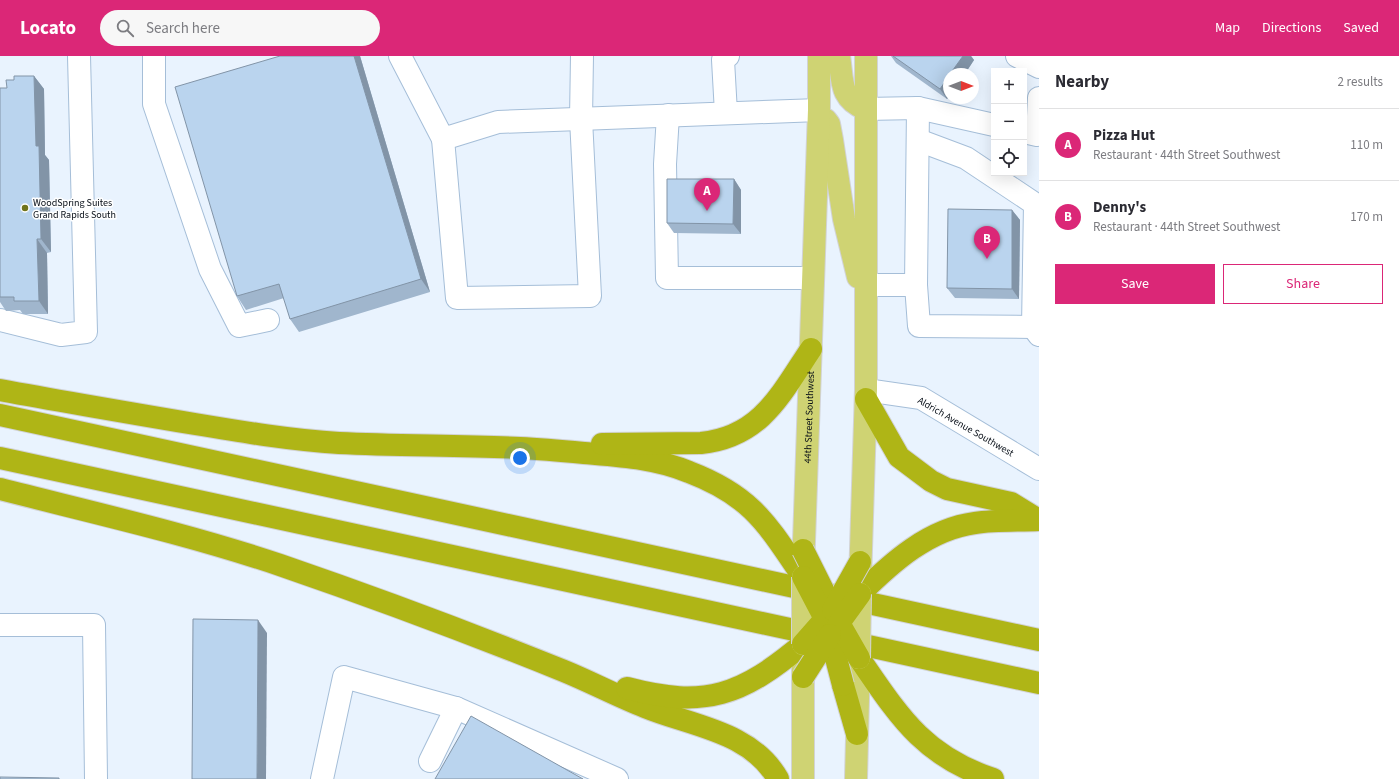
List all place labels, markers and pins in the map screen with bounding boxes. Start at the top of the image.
pin: A [694,178,720,211]
place label: WoodSpring Suites Grand Rapids South [33,196,116,222]
marker: WoodSpring Suites Grand Rapids South [20,203,30,213]
pin: B [974,226,1000,259]

